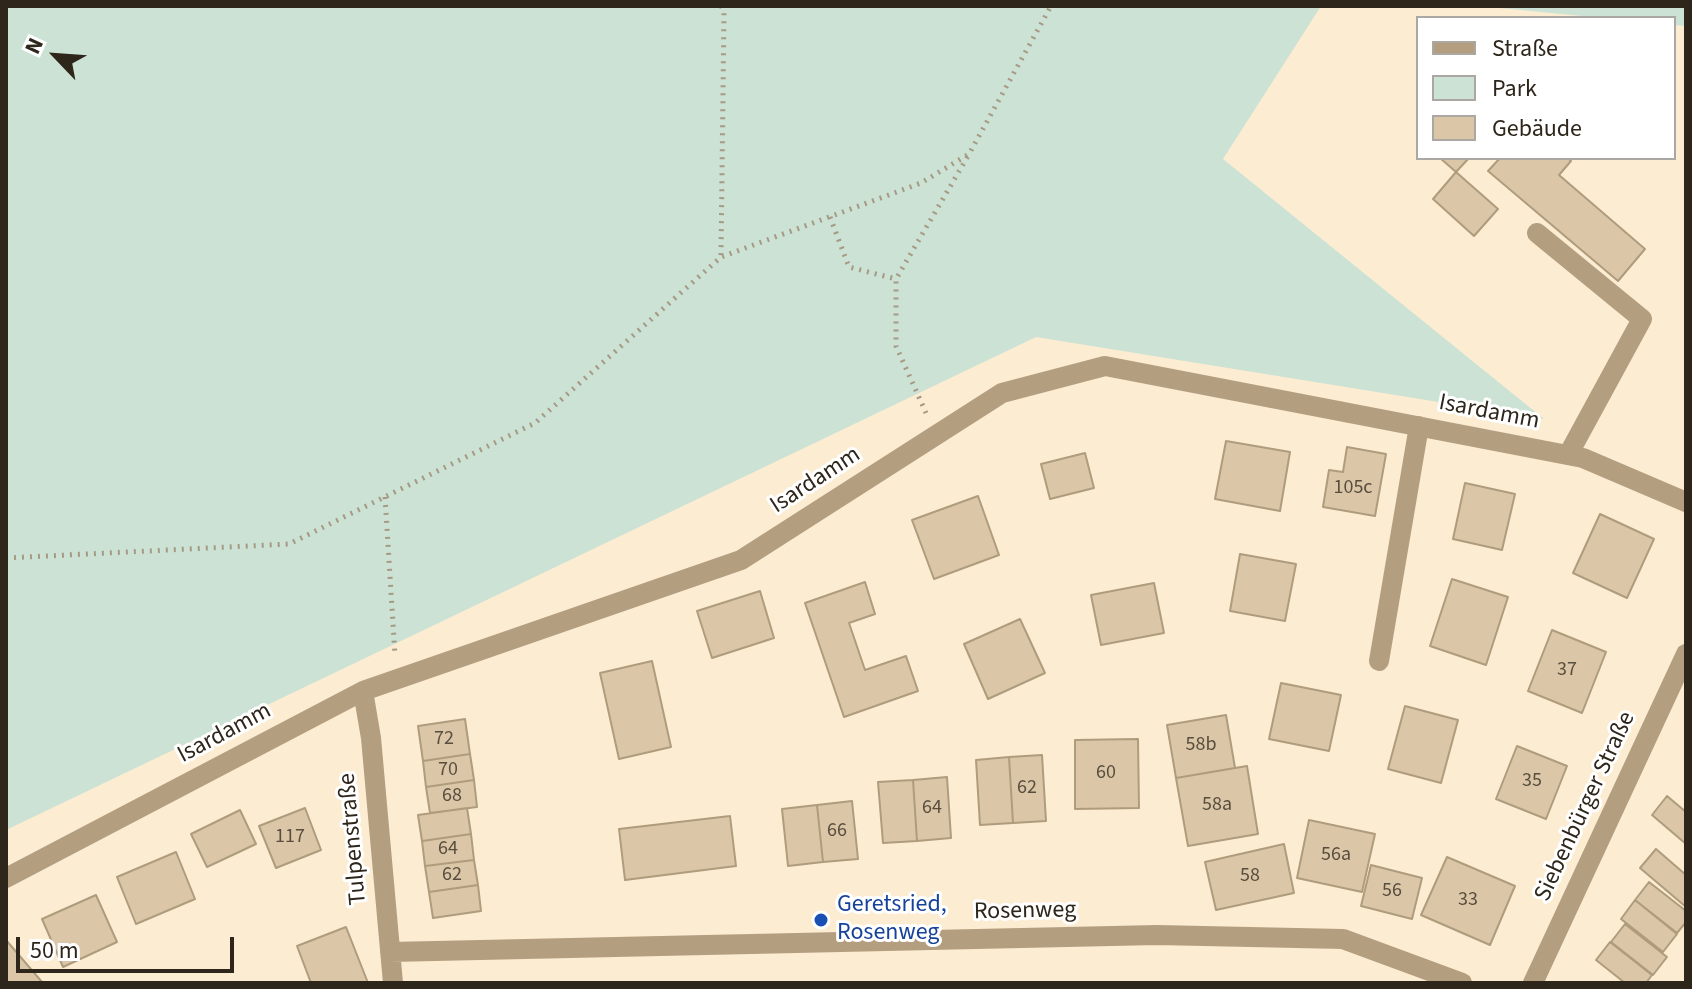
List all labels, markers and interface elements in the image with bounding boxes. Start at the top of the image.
north arrow [16,16,96,96]
legend [1416,16,1676,160]
text: Straße [1492,31,1558,66]
text: N [17,32,52,59]
text: Park [1492,71,1537,106]
text: Gebäude [1492,111,1582,146]
street label: Isardamm [1436,389,1542,437]
street label: Isardamm [765,441,867,521]
house number: 105c [1334,477,1372,501]
house number: 37 [1557,659,1577,683]
street label: Isardamm [173,697,277,771]
street label: Siebenbürger Straße [1529,708,1643,906]
house number: 72 [434,728,454,752]
house number: 58b [1186,734,1216,758]
house number: 70 [438,759,458,783]
house number: 60 [1096,762,1116,786]
house number: 35 [1522,770,1542,794]
street label: Tulpenstraße [334,772,374,906]
house number: 62 [1017,777,1037,801]
house number: 68 [442,785,462,809]
house number: 58a [1202,794,1232,818]
house number: 64 [922,797,942,821]
house number: 66 [827,820,847,844]
house number: 117 [275,826,305,850]
house number: 64 [438,838,458,862]
house number: 56a [1321,844,1351,868]
house number: 62 [442,864,462,888]
house number: 58 [1240,865,1260,889]
house number: 56 [1382,880,1402,904]
house number: 33 [1458,889,1478,913]
place label: Geretsried, Rosenweg [837,892,947,948]
street label: Rosenweg [974,897,1076,927]
marker: Geretsried, Rosenweg [812,911,830,929]
scale bar [20,921,238,971]
text: 50 m [30,933,79,968]

